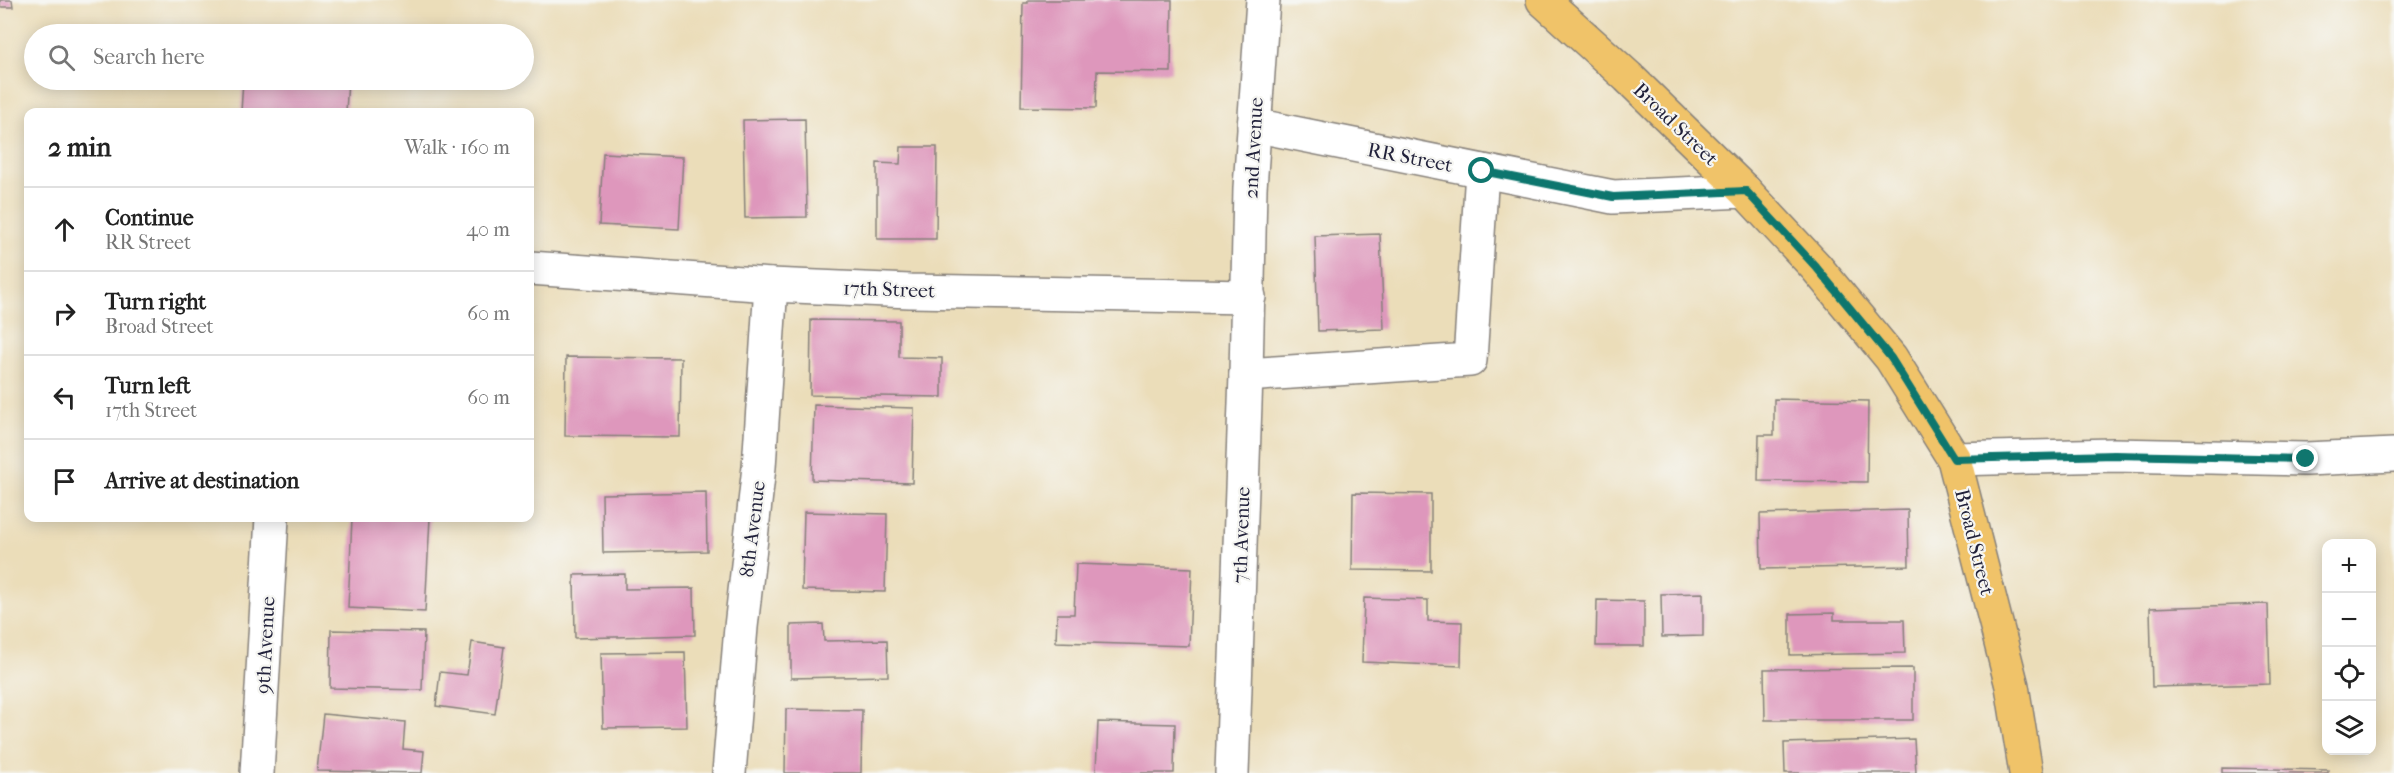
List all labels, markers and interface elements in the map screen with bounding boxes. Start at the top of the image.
search box [24,24,534,90]
icon: search [45,41,78,74]
text: Search here [93,44,205,70]
street label: Broad Street [1629,78,1723,170]
street label: 2nd Avenue [1239,97,1268,199]
text: 2 min [48,132,111,163]
text: Walk · 160 m [404,136,510,159]
street label: RR Street [1365,138,1454,177]
route start [1468,157,1494,183]
text: Continue [105,205,194,231]
icon: ahead [48,213,81,246]
text: 40 m [466,218,510,241]
text: RR Street [105,231,191,254]
street label: 17th Street [842,276,935,303]
text: Turn right [105,289,206,315]
icon: right [48,297,81,330]
text: 60 m [467,302,510,325]
text: Broad Street [105,315,214,338]
text: Turn left [105,373,191,399]
icon: left [48,381,81,414]
text: 60 m [467,386,510,409]
text: 17th Street [105,399,197,422]
route end [2292,445,2318,471]
icon: arrive [48,465,81,498]
text: Arrive at destination [105,468,299,494]
street label: 8th Avenue [735,479,770,579]
street label: 7th Avenue [1228,486,1255,584]
street label: Broad Street [1950,487,1999,598]
map controls [2322,539,2376,755]
button: + [2322,539,2376,593]
button: − [2322,593,2376,647]
street label: 9th Avenue [251,596,280,694]
button: locate [2322,647,2376,701]
button: layers [2322,701,2376,755]

